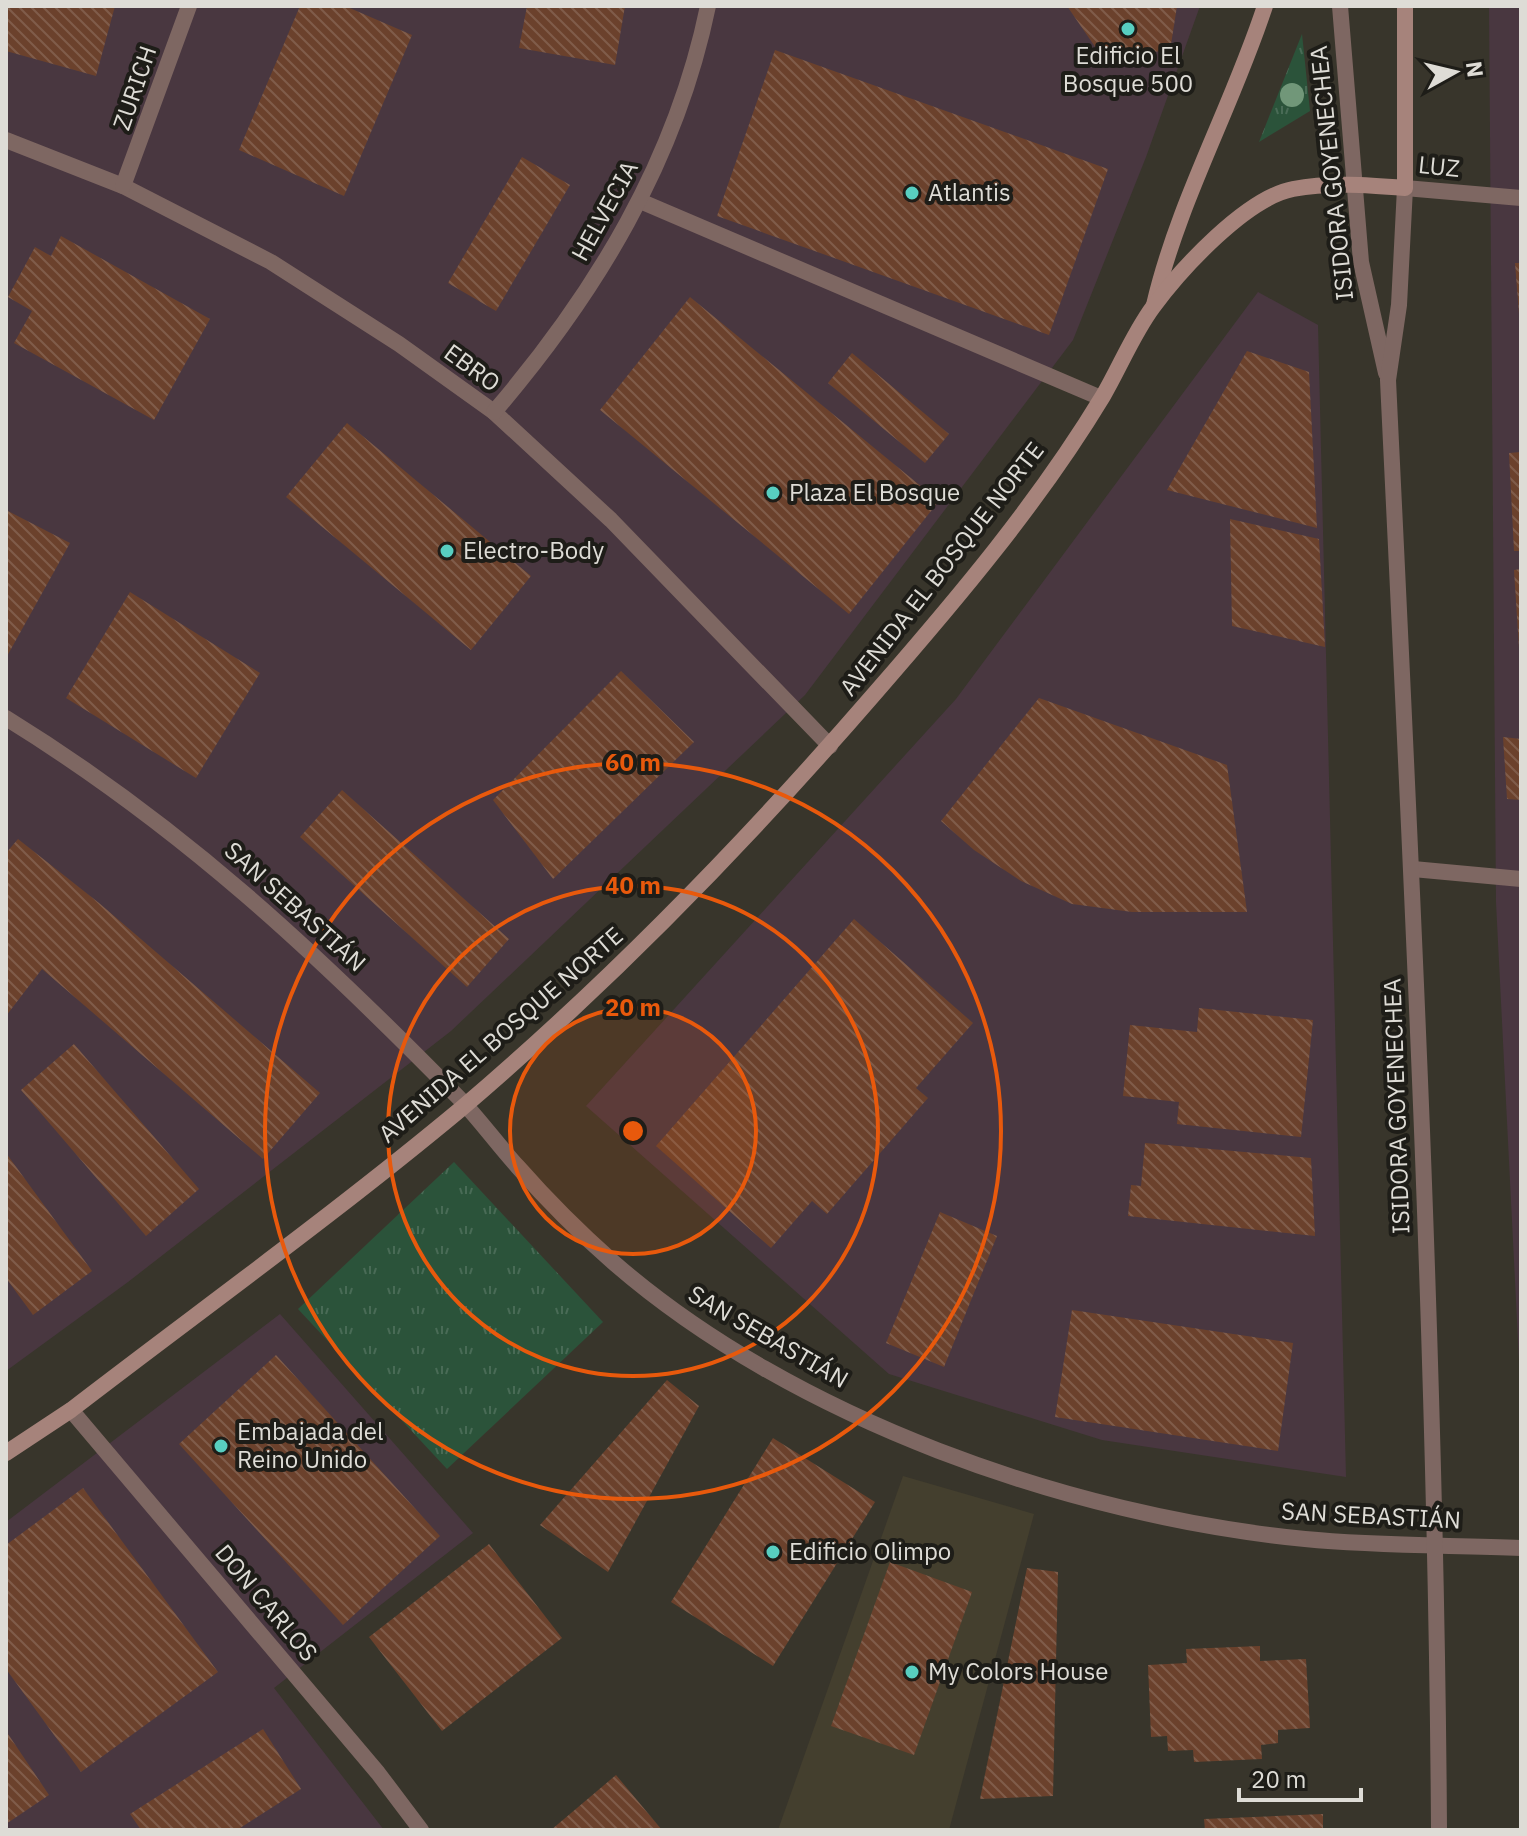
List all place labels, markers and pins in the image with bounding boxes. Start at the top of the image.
marker: Edificio El Bosque 500 [1119,20,1137,38]
place label: Edificio El Bosque 500 [1063,39,1193,99]
place label: Atlantis [928,176,1011,208]
marker: Atlantis [903,184,921,202]
place label: Plaza El Bosque [789,476,960,508]
marker: Plaza El Bosque [764,484,782,502]
place label: Electro-Body [463,534,604,566]
marker: Electro-Body [438,542,456,560]
centre of rings [619,1117,647,1145]
place label: Embajada del Reino Unido [237,1415,384,1475]
marker: Embajada del Reino Unido [212,1437,230,1455]
place label: Edificio Olimpo [789,1535,951,1567]
marker: Edificio Olimpo [764,1543,782,1561]
place label: My Colors House [928,1655,1109,1687]
marker: My Colors House [903,1663,921,1681]

